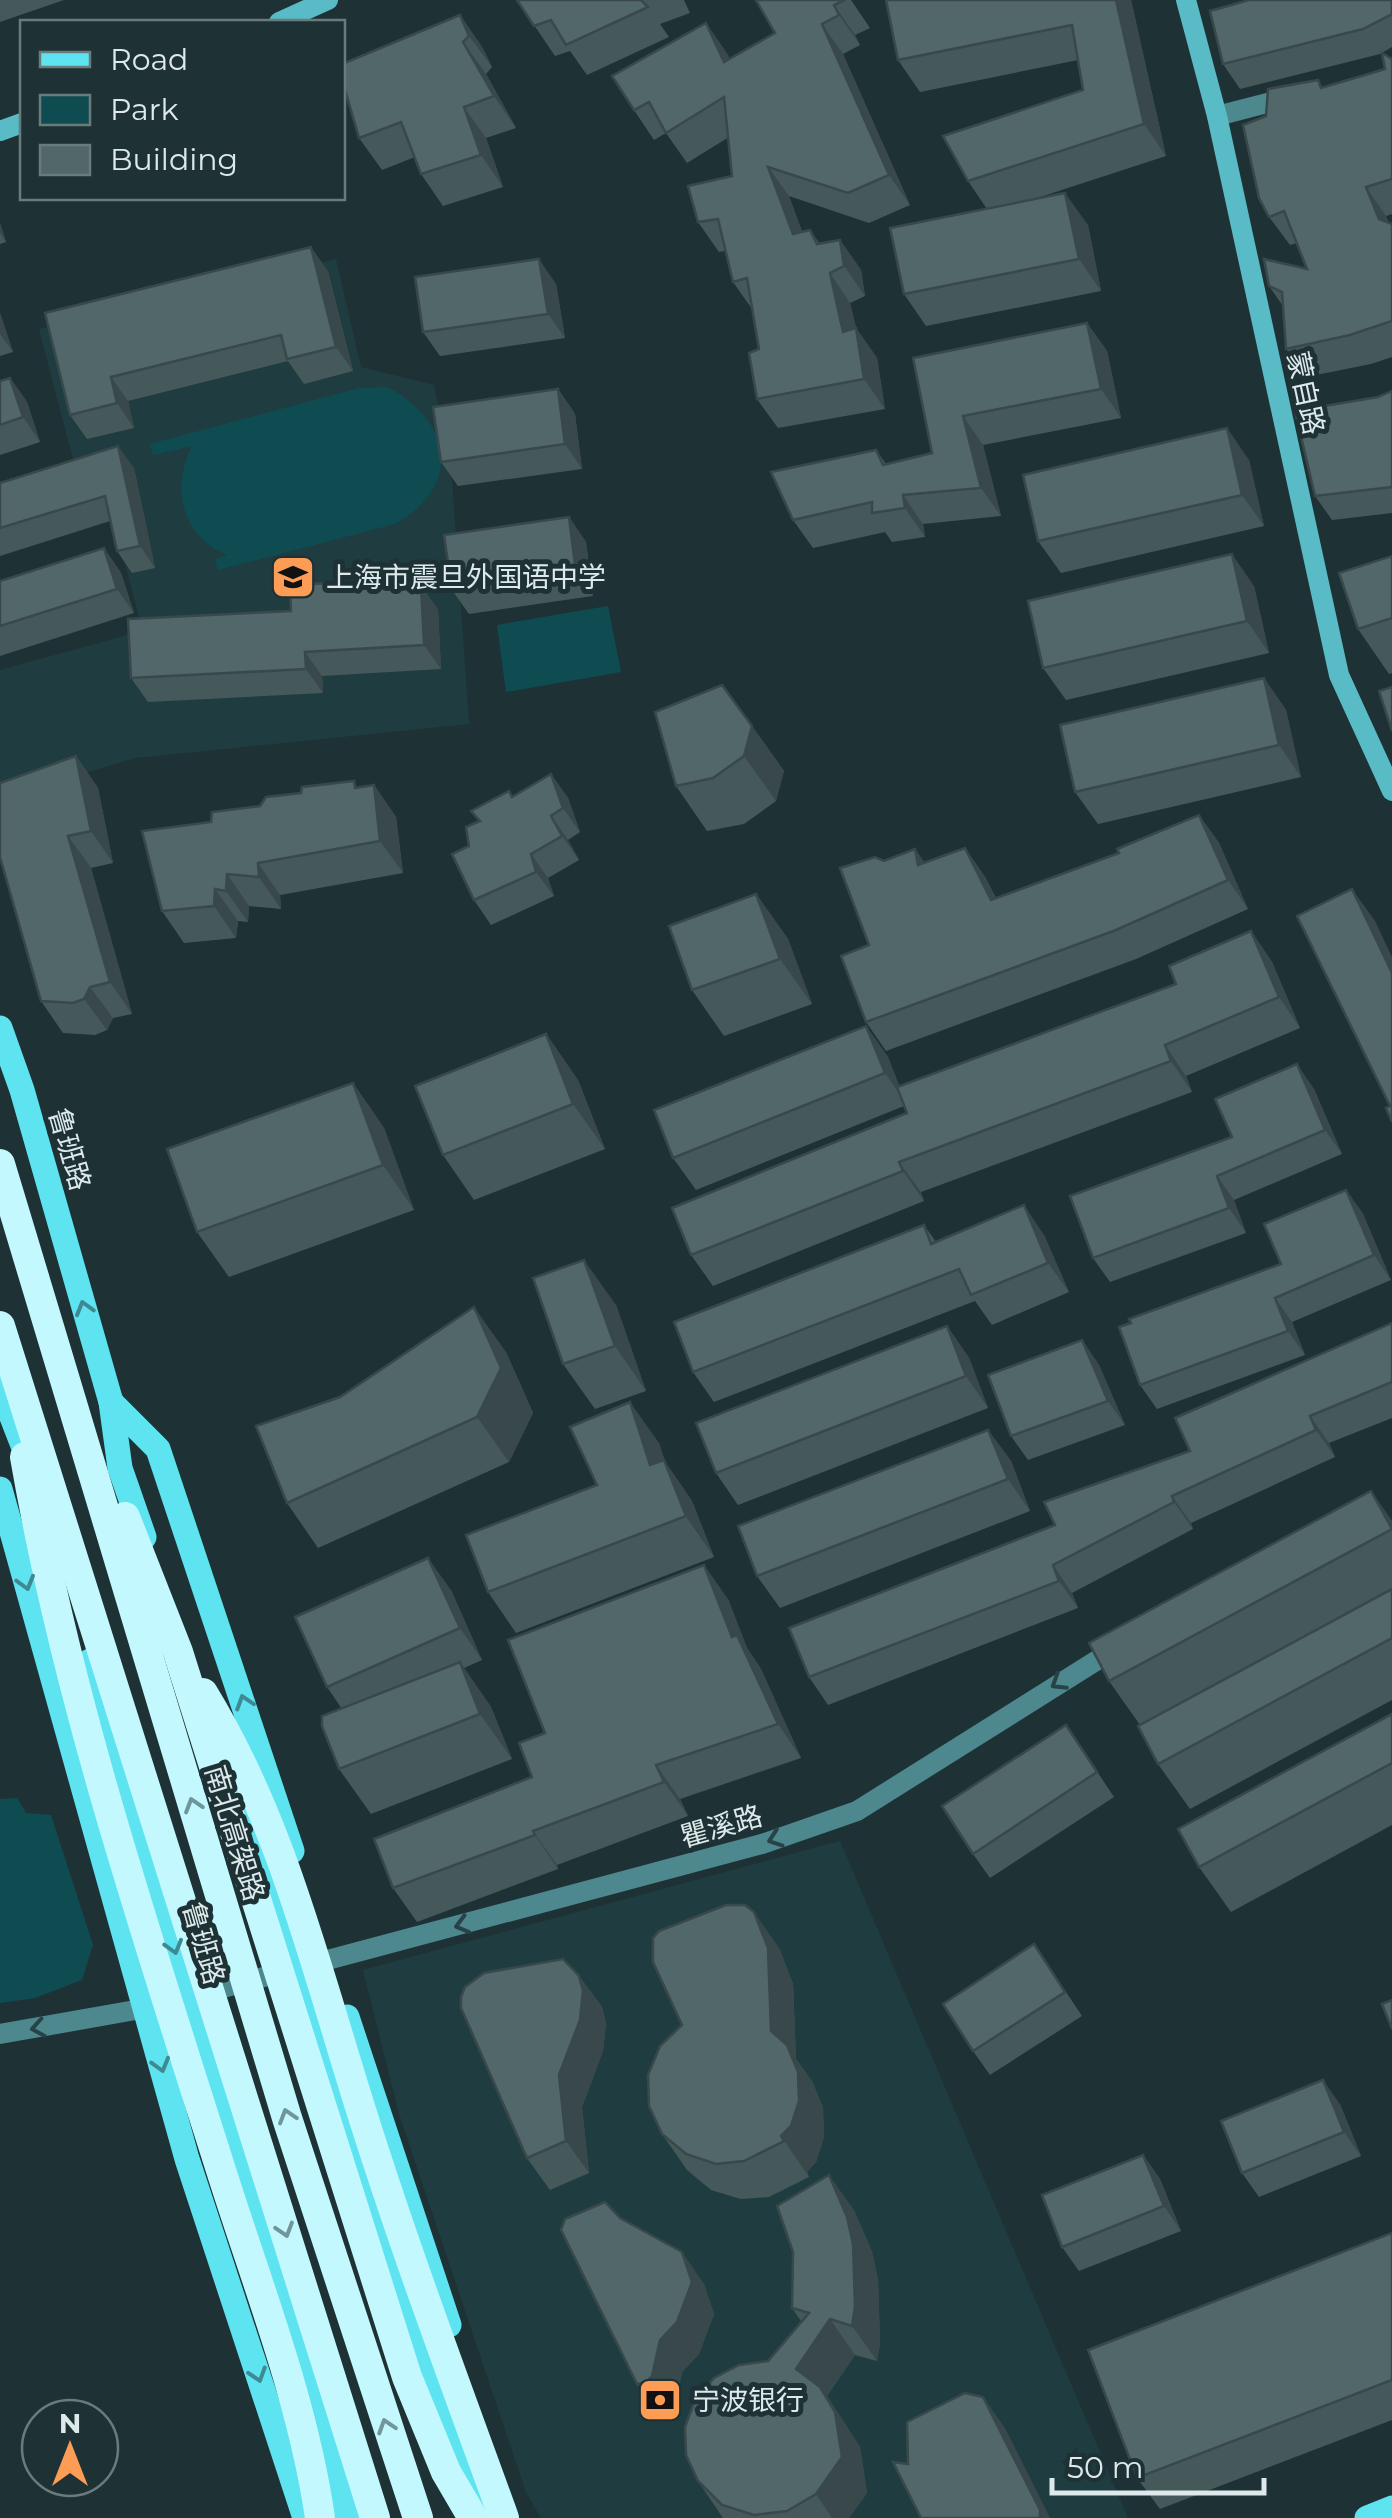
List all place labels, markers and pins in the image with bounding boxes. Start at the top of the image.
school or university icon: 上海市震旦外国语中学 [270,554,316,600]
place label: 上海市震旦外国语中学 [326,560,606,594]
bank icon: 宁波银行 [637,2377,683,2423]
place label: 宁波银行 [692,2383,804,2417]

